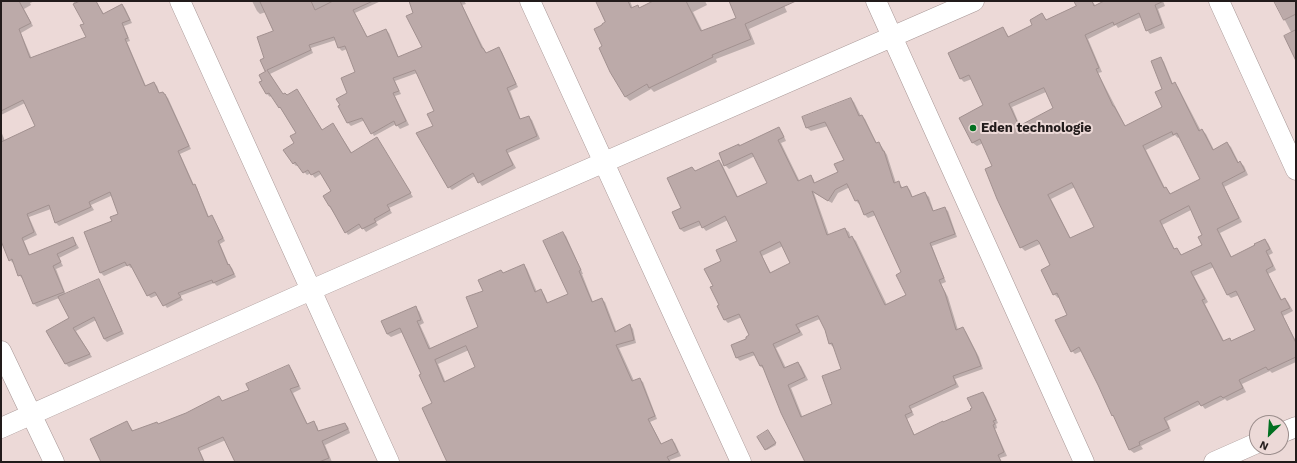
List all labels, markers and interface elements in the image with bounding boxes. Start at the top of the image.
place label: Eden technologie [981,120,1092,136]
marker: Eden technologie [968,123,978,133]
north arrow [1249,415,1289,455]
text: N [1258,438,1271,453]

